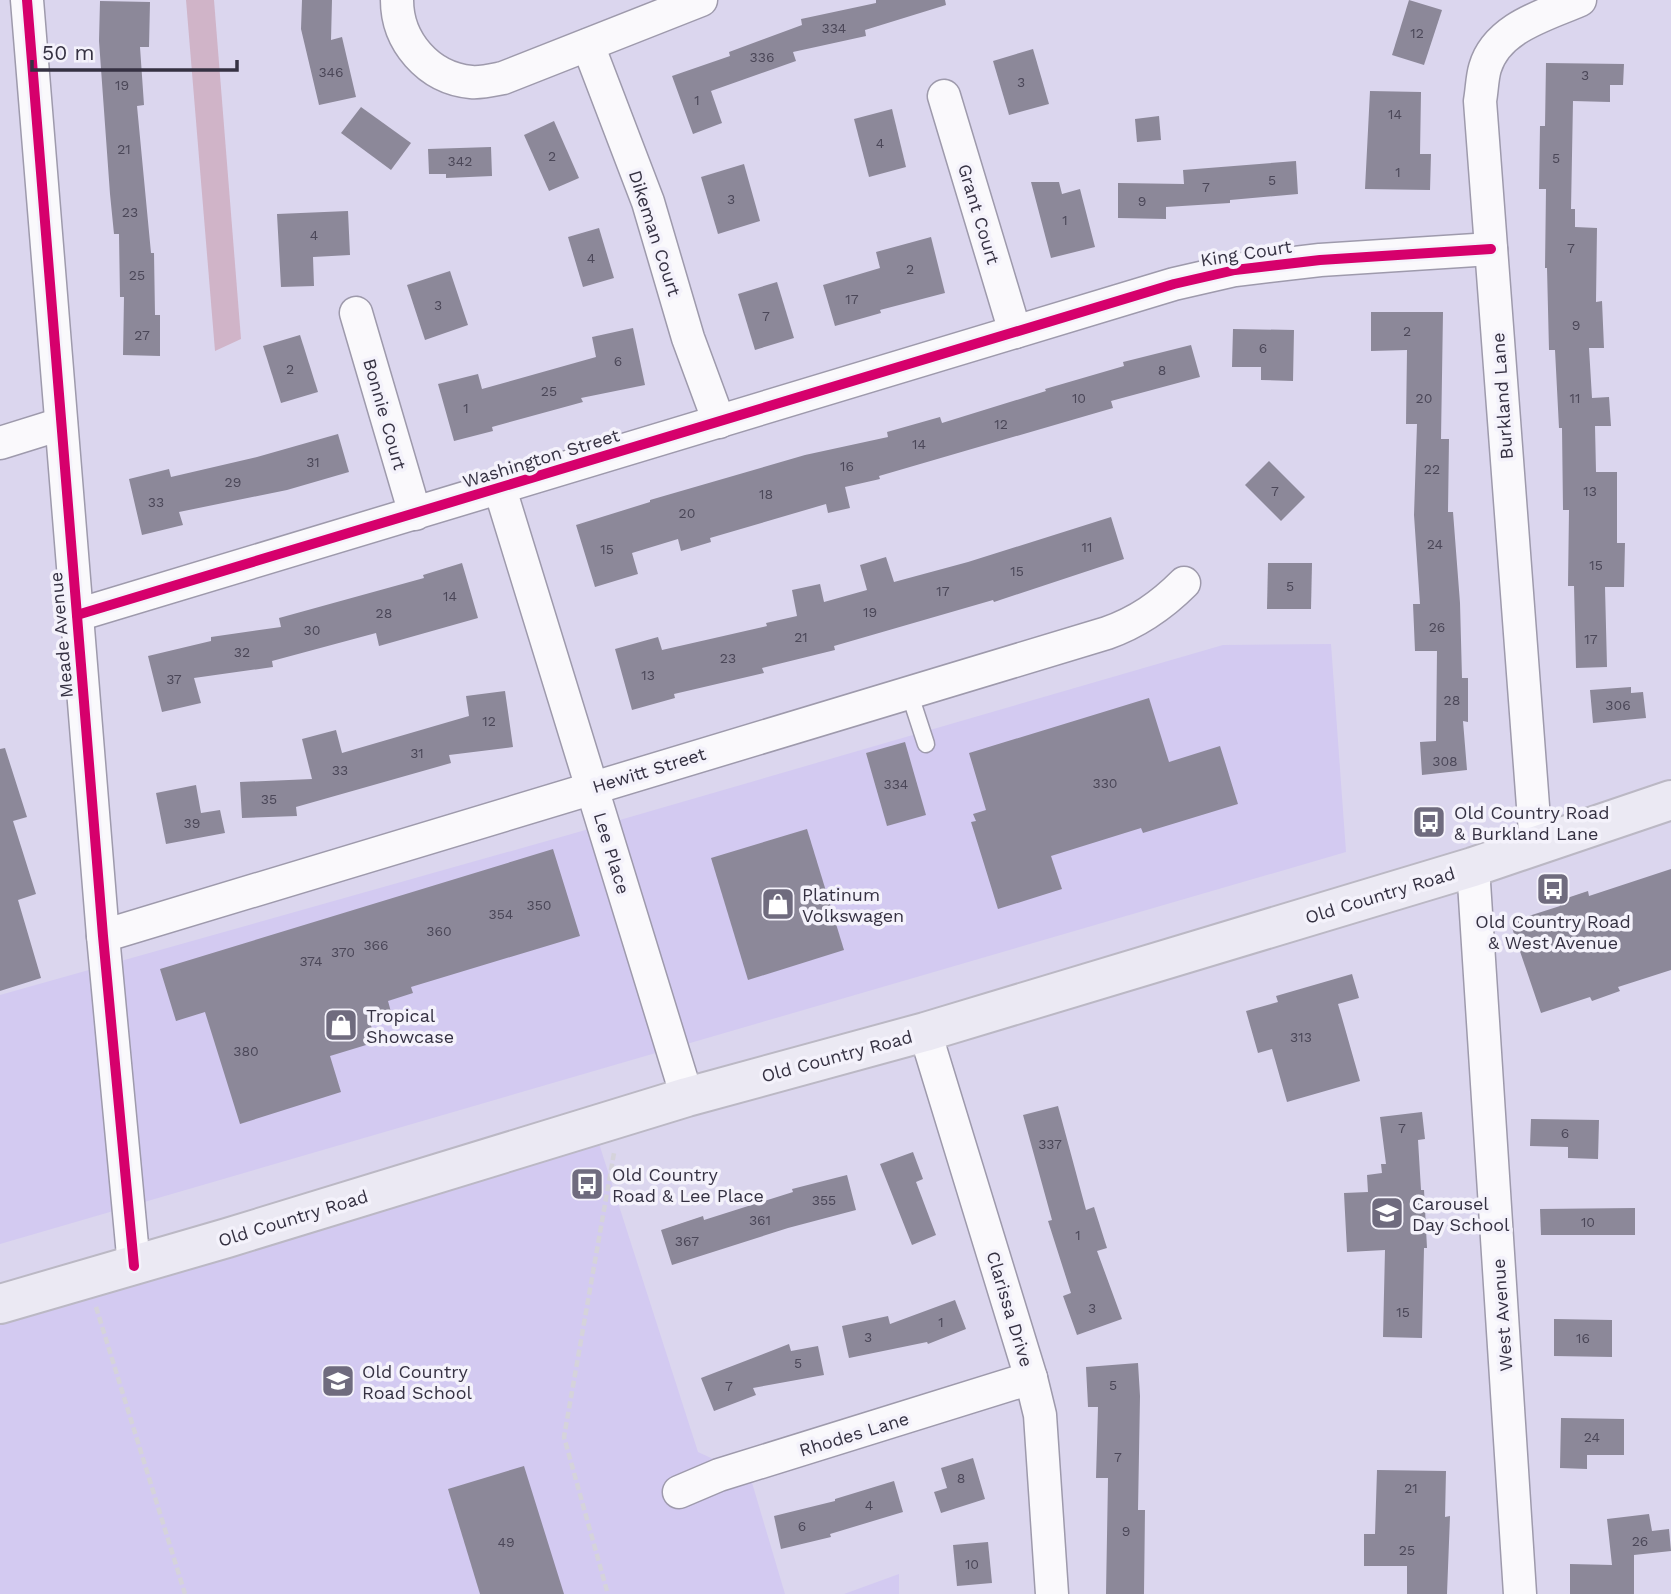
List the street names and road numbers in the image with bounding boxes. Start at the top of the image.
street label: Grant Court [954,161,1004,267]
street label: Dikeman Court [625,167,685,299]
street label: King Court [1199,235,1294,271]
street label: Burkland Lane [1487,332,1517,460]
street label: Bonnie Court [359,356,411,472]
street label: Washington Street [460,424,622,492]
street label: Meade Avenue [45,571,77,699]
street label: Hewitt Street [590,743,709,797]
street label: Lee Place [590,810,634,896]
street label: Old Country Road [1303,862,1457,928]
street label: Old Country Road [759,1026,915,1086]
street label: Old Country Road [216,1185,370,1251]
street label: Clarissa Drive [982,1249,1038,1369]
street label: West Avenue [1488,1258,1516,1372]
street label: Rhodes Lane [797,1407,911,1461]

